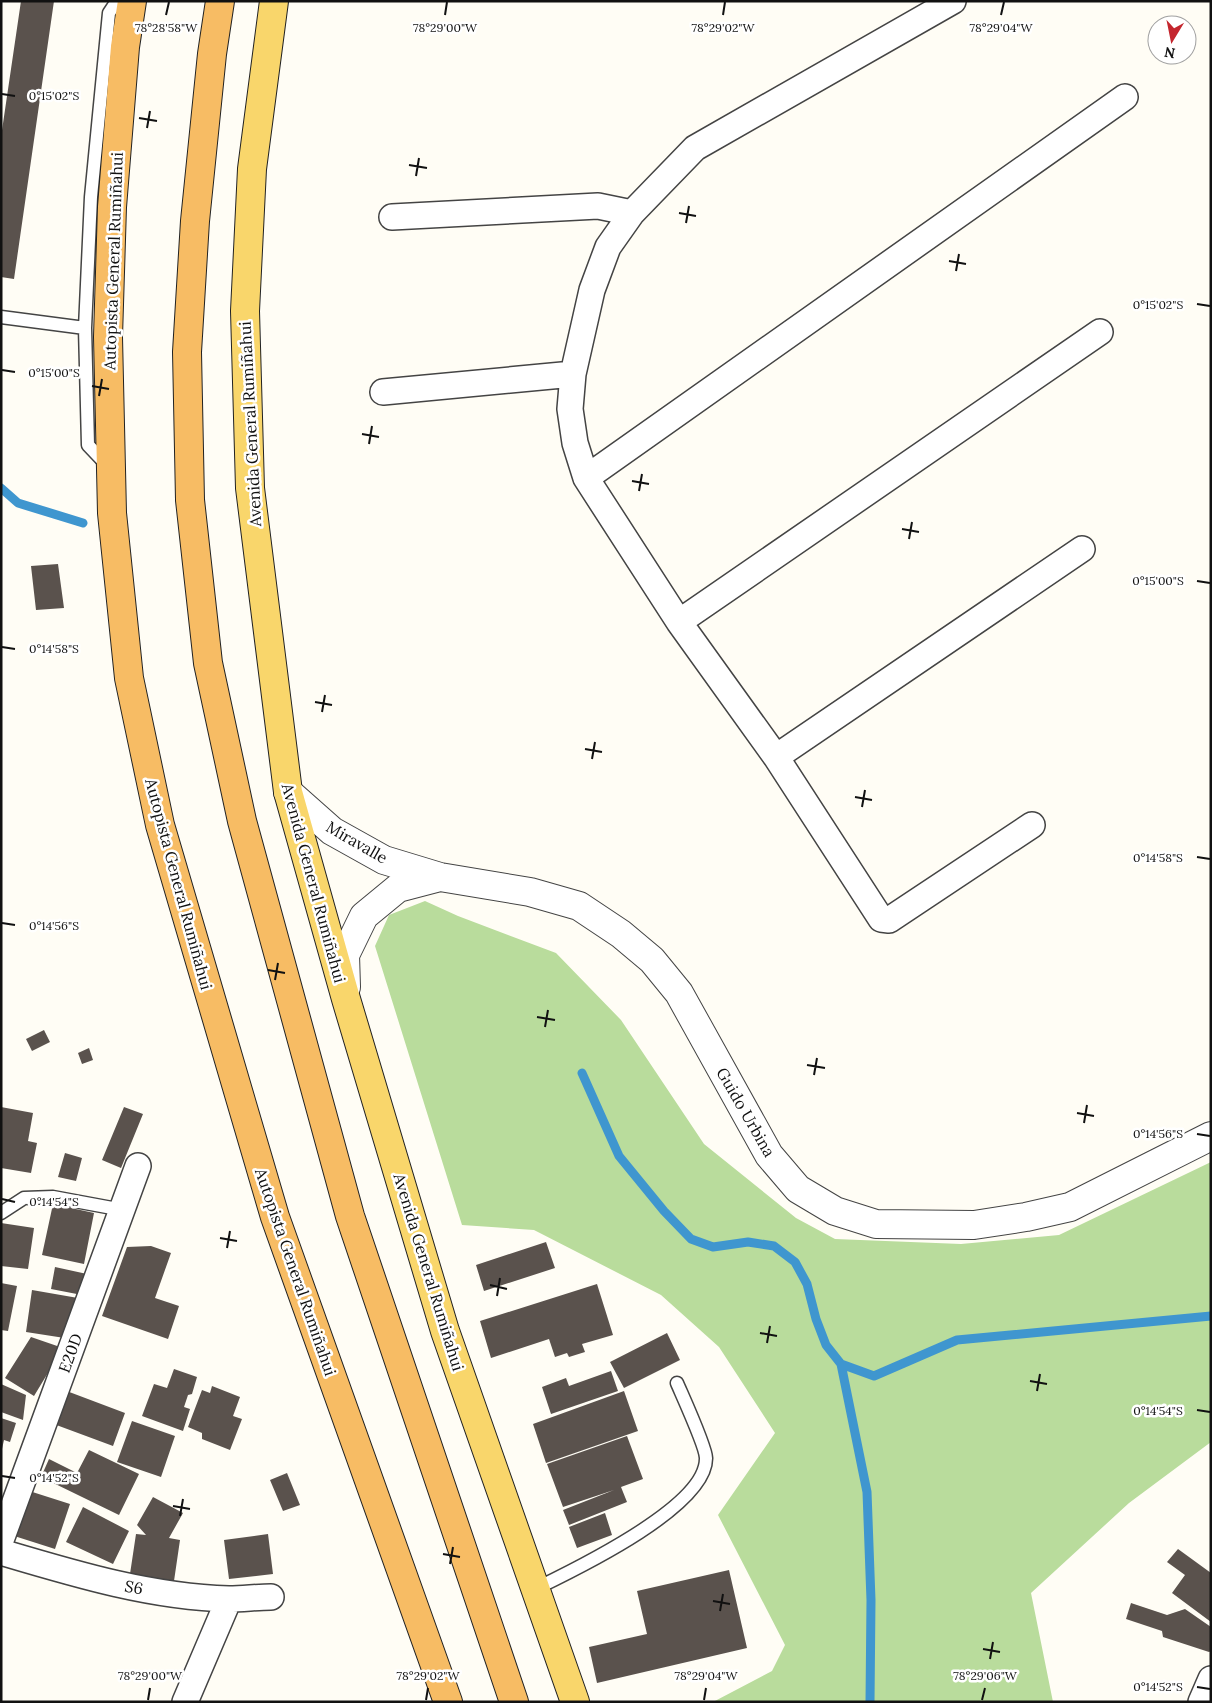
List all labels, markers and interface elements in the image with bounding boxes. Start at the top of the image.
north arrow [1147,15,1197,65]
text: 78°28'58"W [135,20,198,35]
text: 78°29'00"W [413,20,478,35]
text: 78°29'02"W [692,20,756,35]
text: 78°29'04"W [970,20,1034,35]
text: N [1163,43,1177,63]
text: 0°15'02"S [29,88,79,103]
street label: Autopista General Rumiñahui [99,152,127,371]
text: 0°15'02"S [1133,297,1183,312]
street label: Avenida General Rumiñahui [235,321,265,528]
text: 0°15'00"S [28,365,80,380]
text: 0°15'00"S [1132,573,1184,588]
text: 0°14'58"S [29,641,79,656]
street label: Autopista General Rumiñahui [141,775,217,992]
street label: Avenida General Rumiñahui [277,780,350,985]
street label: Miravalle [323,816,392,868]
text: 0°14'58"S [1133,850,1183,865]
text: 0°14'56"S [29,918,79,933]
street label: Guido Urbina [712,1064,780,1160]
text: 0°14'56"S [1133,1126,1183,1141]
street label: Autopista General Rumiñahui [251,1165,341,1378]
street label: Avenida General Rumiñahui [389,1170,469,1373]
text: 0°14'54"S [29,1194,79,1209]
street label: E20D [54,1331,86,1375]
text: 0°14'54"S [1133,1403,1183,1418]
text: 0°14'52"S [29,1470,79,1485]
street label: S6 [123,1575,145,1599]
text: 78°29'00"W [118,1668,183,1683]
text: 78°29'02"W [397,1668,461,1683]
text: 78°29'04"W [675,1668,739,1683]
text: 78°29'06"W [953,1668,1018,1683]
text: 0°14'52"S [1133,1679,1183,1694]

